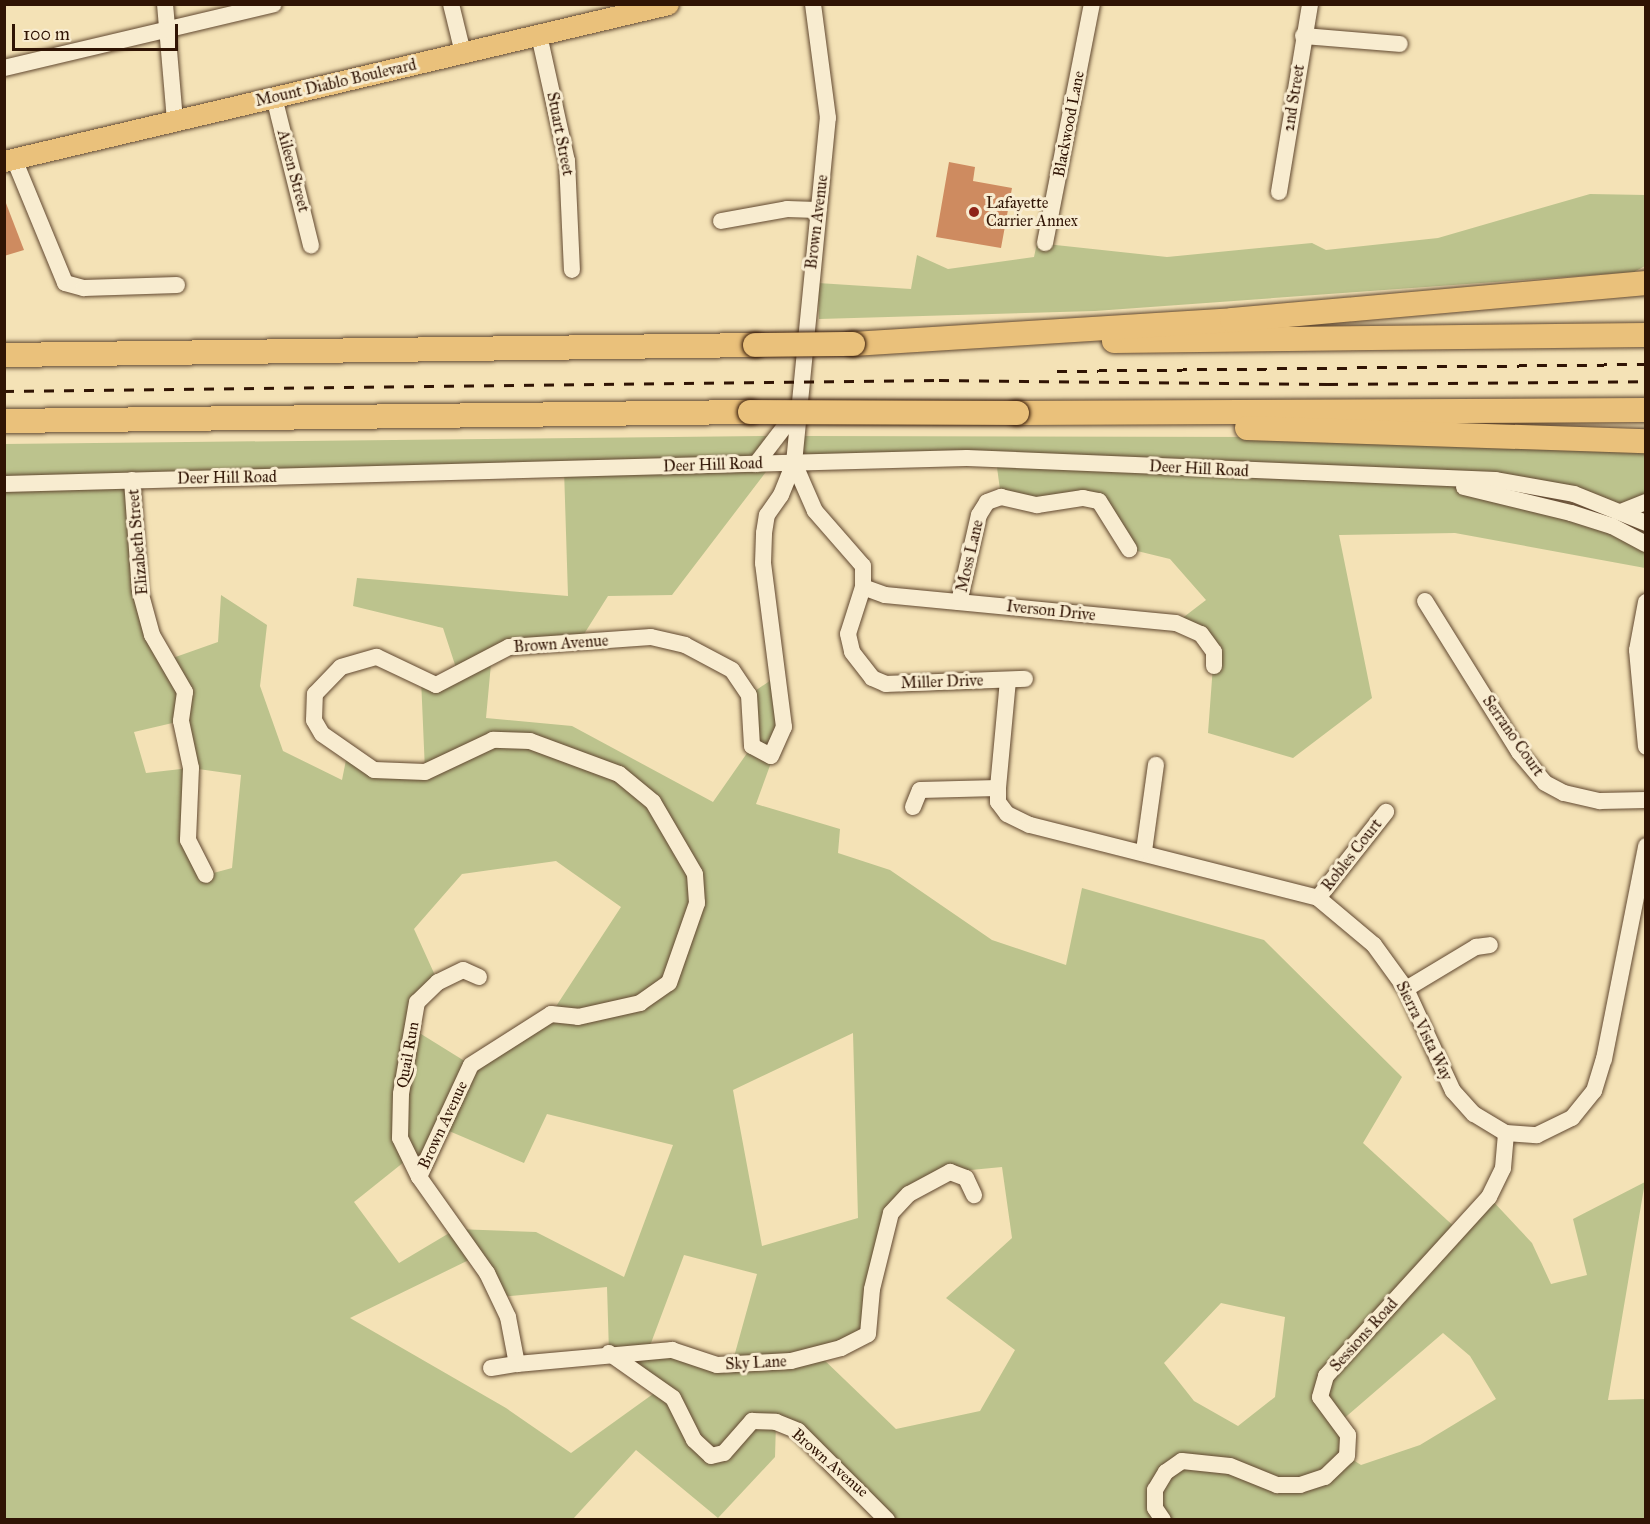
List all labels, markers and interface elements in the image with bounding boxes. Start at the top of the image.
scale bar [15,12,182,50]
text: 100 m [23,23,70,45]
street label: Mount Diablo Boulevard [254,55,418,111]
street label: 2nd Street [1279,63,1309,133]
street label: Blackwood Lane [1049,69,1089,179]
street label: Stuart Street [542,90,578,178]
street label: Aileen Street [273,128,313,214]
street label: Brown Avenue [802,174,832,270]
place label: Lafayette Carrier Annex [986,193,1078,231]
marker: Lafayette Carrier Annex [967,205,981,219]
street label: Deer Hill Road [663,454,763,476]
street label: Deer Hill Road [1149,457,1249,481]
street label: Deer Hill Road [177,468,277,488]
street label: Elizabeth Street [124,488,152,596]
street label: Moss Lane [952,518,988,594]
street label: Iverson Drive [1005,597,1097,625]
street label: Brown Avenue [513,631,609,657]
street label: Miller Drive [900,671,984,693]
street label: Serrano Court [1478,692,1548,780]
street label: Robles Court [1318,815,1386,895]
street label: Sierra Vista Way [1392,978,1456,1084]
street label: Quail Run [393,1020,423,1090]
street label: Brown Avenue [414,1078,472,1172]
street label: Sessions Road [1326,1294,1402,1376]
street label: Sky Lane [725,1352,787,1374]
street label: Brown Avenue [788,1425,872,1501]

